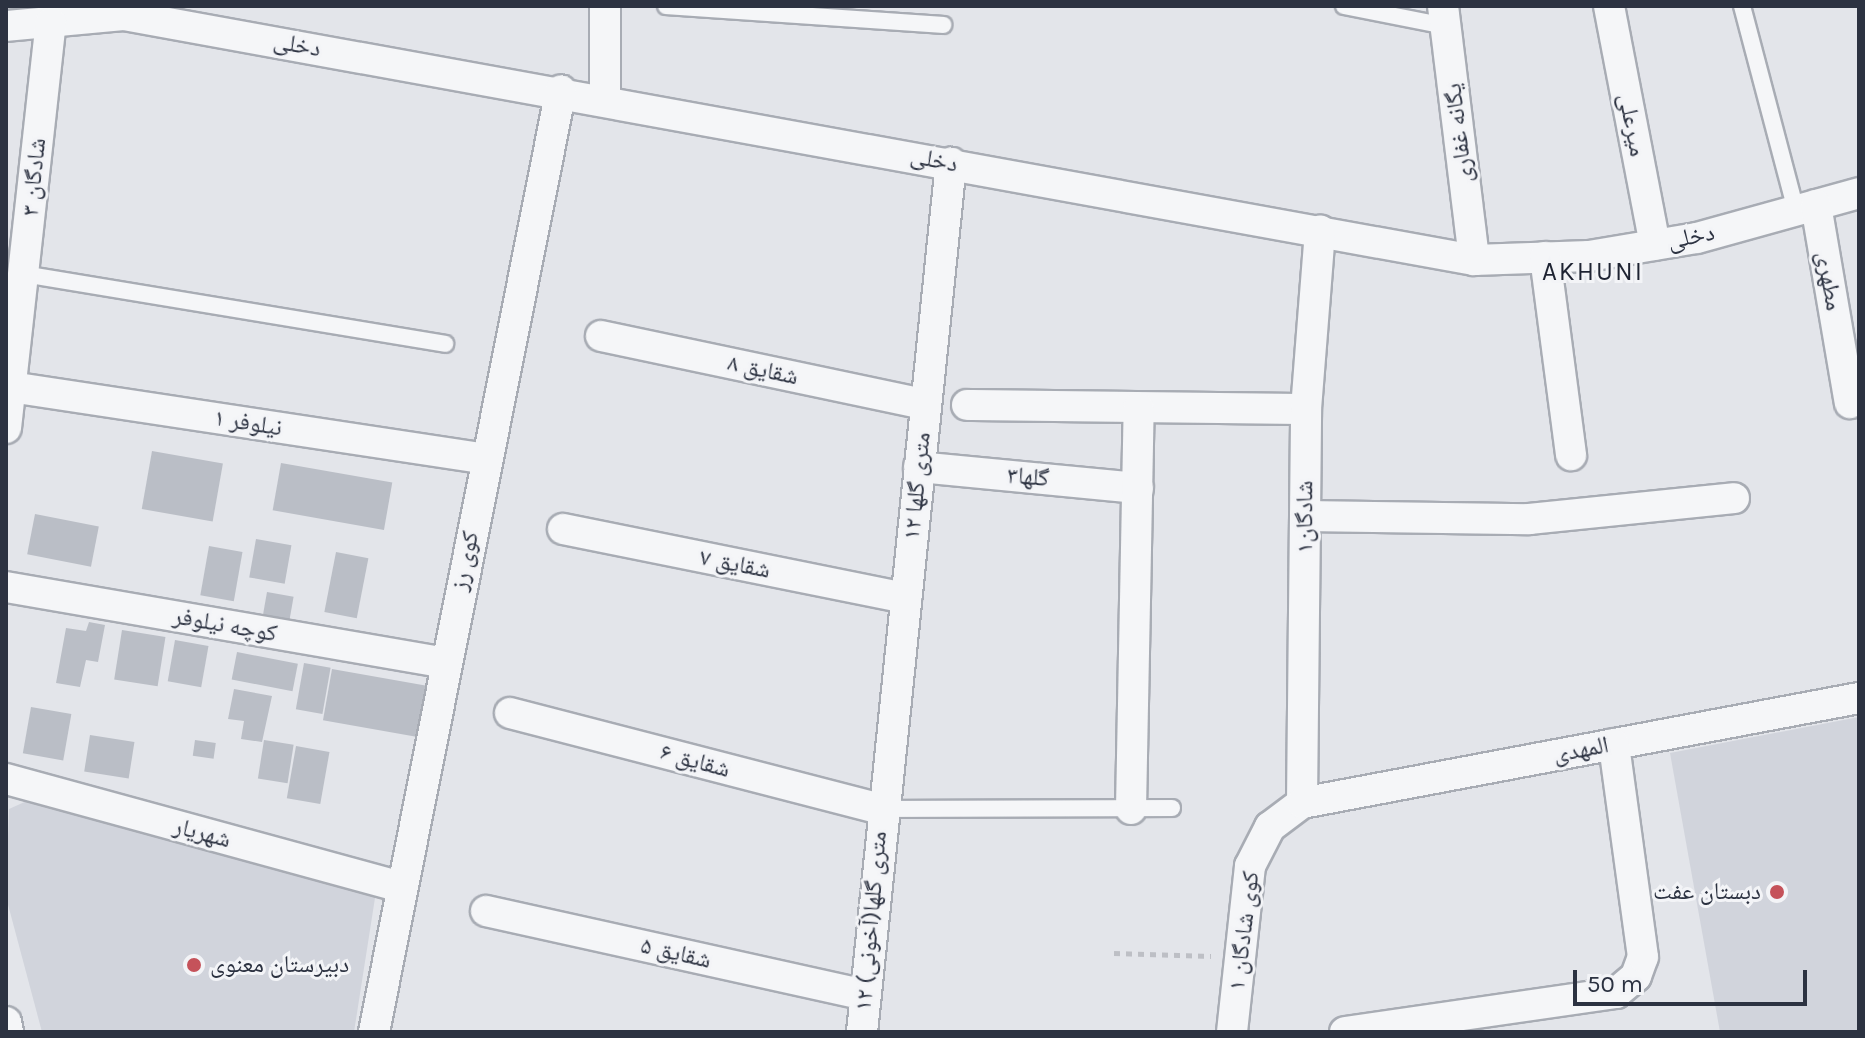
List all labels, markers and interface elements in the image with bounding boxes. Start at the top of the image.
street label: دخلی [271,27,323,63]
street label: یگانه غفاری [1439,82,1479,184]
street label: میرعلی [1612,91,1652,159]
street label: شادگان ۳ [16,137,52,217]
street label: دخلی [908,141,960,179]
street label: دخلی [1665,218,1717,256]
street label: مطهری [1810,249,1848,313]
district label: AKHUNI [1542,256,1644,288]
street label: شقایق ۸ [725,349,801,391]
street label: نیلوفر ۱ [212,403,284,443]
street label: ۱۲ متری گلها [897,431,937,541]
street label: گلها۳ [1006,461,1050,493]
street label: شادگان۱ [1291,481,1319,553]
street label: کوی رز [445,529,485,593]
street label: شقایق ۷ [697,543,773,585]
street label: کوچه نیلوفر [171,602,279,648]
street label: المهدی [1551,731,1611,769]
street label: شقایق ۶ [657,738,733,784]
street label: شهریار [170,812,234,854]
street label: ۱۲ متری گلها(آخونی) [849,830,893,1012]
street label: کوی شادگان ۱ [1222,870,1266,992]
place label: دبستان عفت [1653,878,1761,906]
marker: دبستان عفت [1768,883,1786,901]
street label: شقایق ۵ [638,931,714,975]
place label: دبیرستان معنوی [210,951,349,979]
scale bar [1577,954,1811,1004]
marker: دبیرستان معنوی [185,956,203,974]
text: 50 m [1587,970,1643,998]

